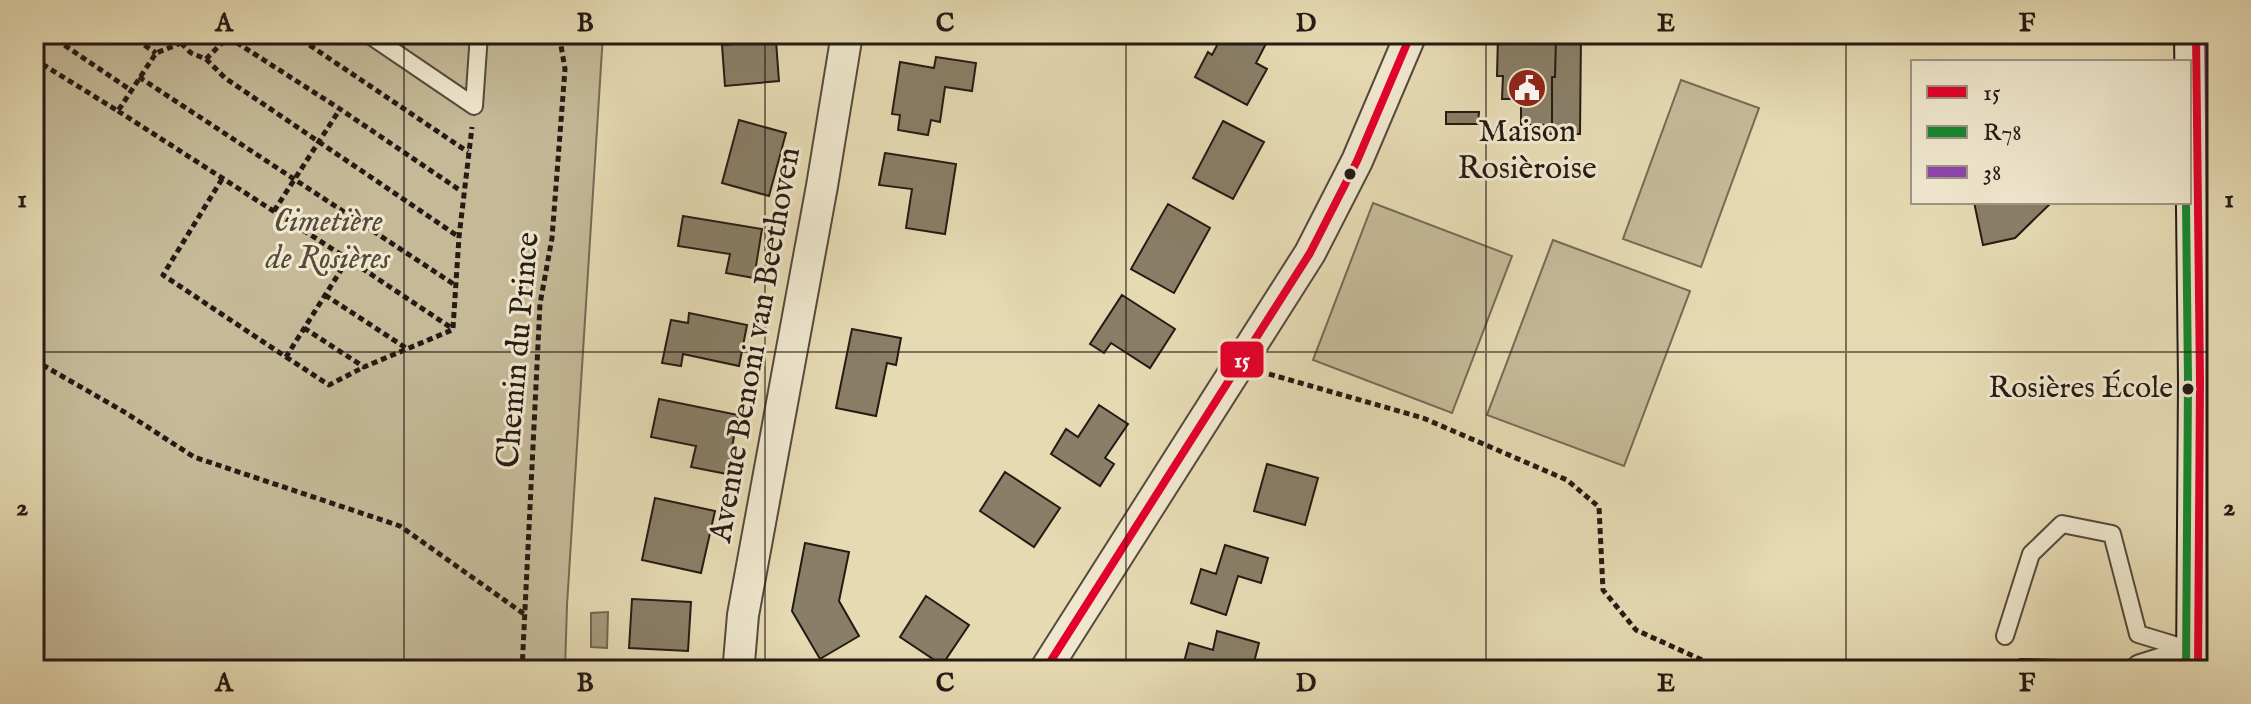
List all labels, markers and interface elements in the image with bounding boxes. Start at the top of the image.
text: A [214,7,234,40]
text: B [576,7,594,40]
text: C [936,7,955,40]
text: D [1296,7,1317,40]
text: E [1657,7,1675,40]
text: F [2019,7,2036,40]
legend [1911,60,2191,204]
public building icon: Maison Rosièroise [1506,67,1548,109]
text: 15 [1983,78,2001,109]
place label: Maison Rosièroise [1457,112,1597,190]
text: R78 [1983,118,2022,149]
street label: Avenue Benoni van Beethoven [701,144,811,547]
text: 38 [1983,158,2001,189]
unlabelled marker [1342,166,1358,182]
text: 1 [17,183,27,216]
text: 1 [2224,183,2234,216]
park label: Cimetière de Rosières [265,202,391,280]
street label: Chemin du Prince [488,230,550,470]
line badge: 15 [1219,340,1265,379]
text: 15 [1234,347,1250,375]
place label: Rosières École [1989,369,2173,408]
marker: Rosières École [2180,381,2196,397]
text: 2 [16,491,28,524]
text: 2 [2223,491,2235,524]
text: A [214,667,234,700]
text: B [576,667,594,700]
text: C [936,667,955,700]
text: D [1296,667,1317,700]
text: E [1657,667,1675,700]
text: F [2019,667,2036,700]

